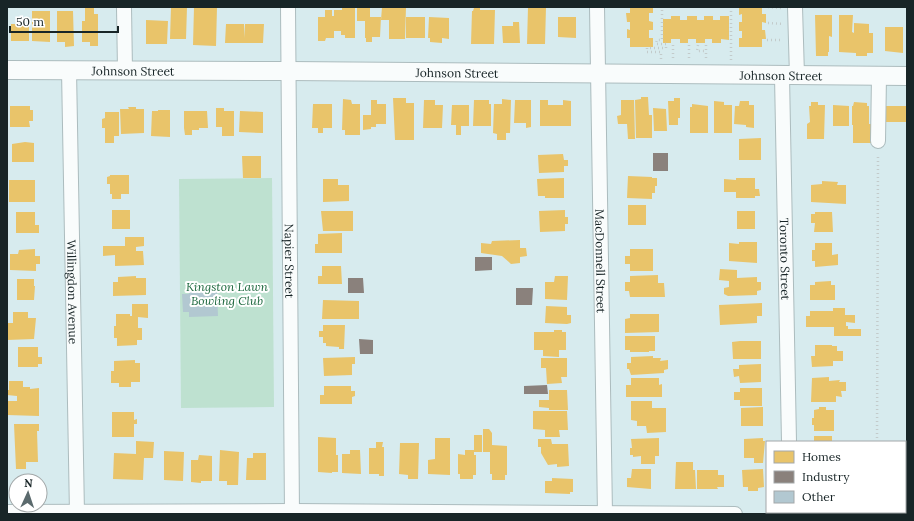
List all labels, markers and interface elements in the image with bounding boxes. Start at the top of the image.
scale bar [10,8,118,34]
text: 50 m [16,14,44,29]
street label: Johnson Street [90,63,175,78]
street label: Johnson Street [414,65,499,80]
street label: Johnson Street [738,67,823,83]
street label: MacDonnell Street [593,209,609,314]
street label: Toronto Street [777,218,794,301]
street label: Napier Street [282,224,298,299]
street label: Willingdon Avenue [65,240,81,345]
park label: Kingston Lawn Bowling Club [186,279,269,308]
legend [766,441,906,513]
text: Homes [802,449,841,464]
text: Industry [802,469,850,484]
north arrow [8,473,48,513]
text: N [24,476,34,490]
text: Other [802,489,836,504]

